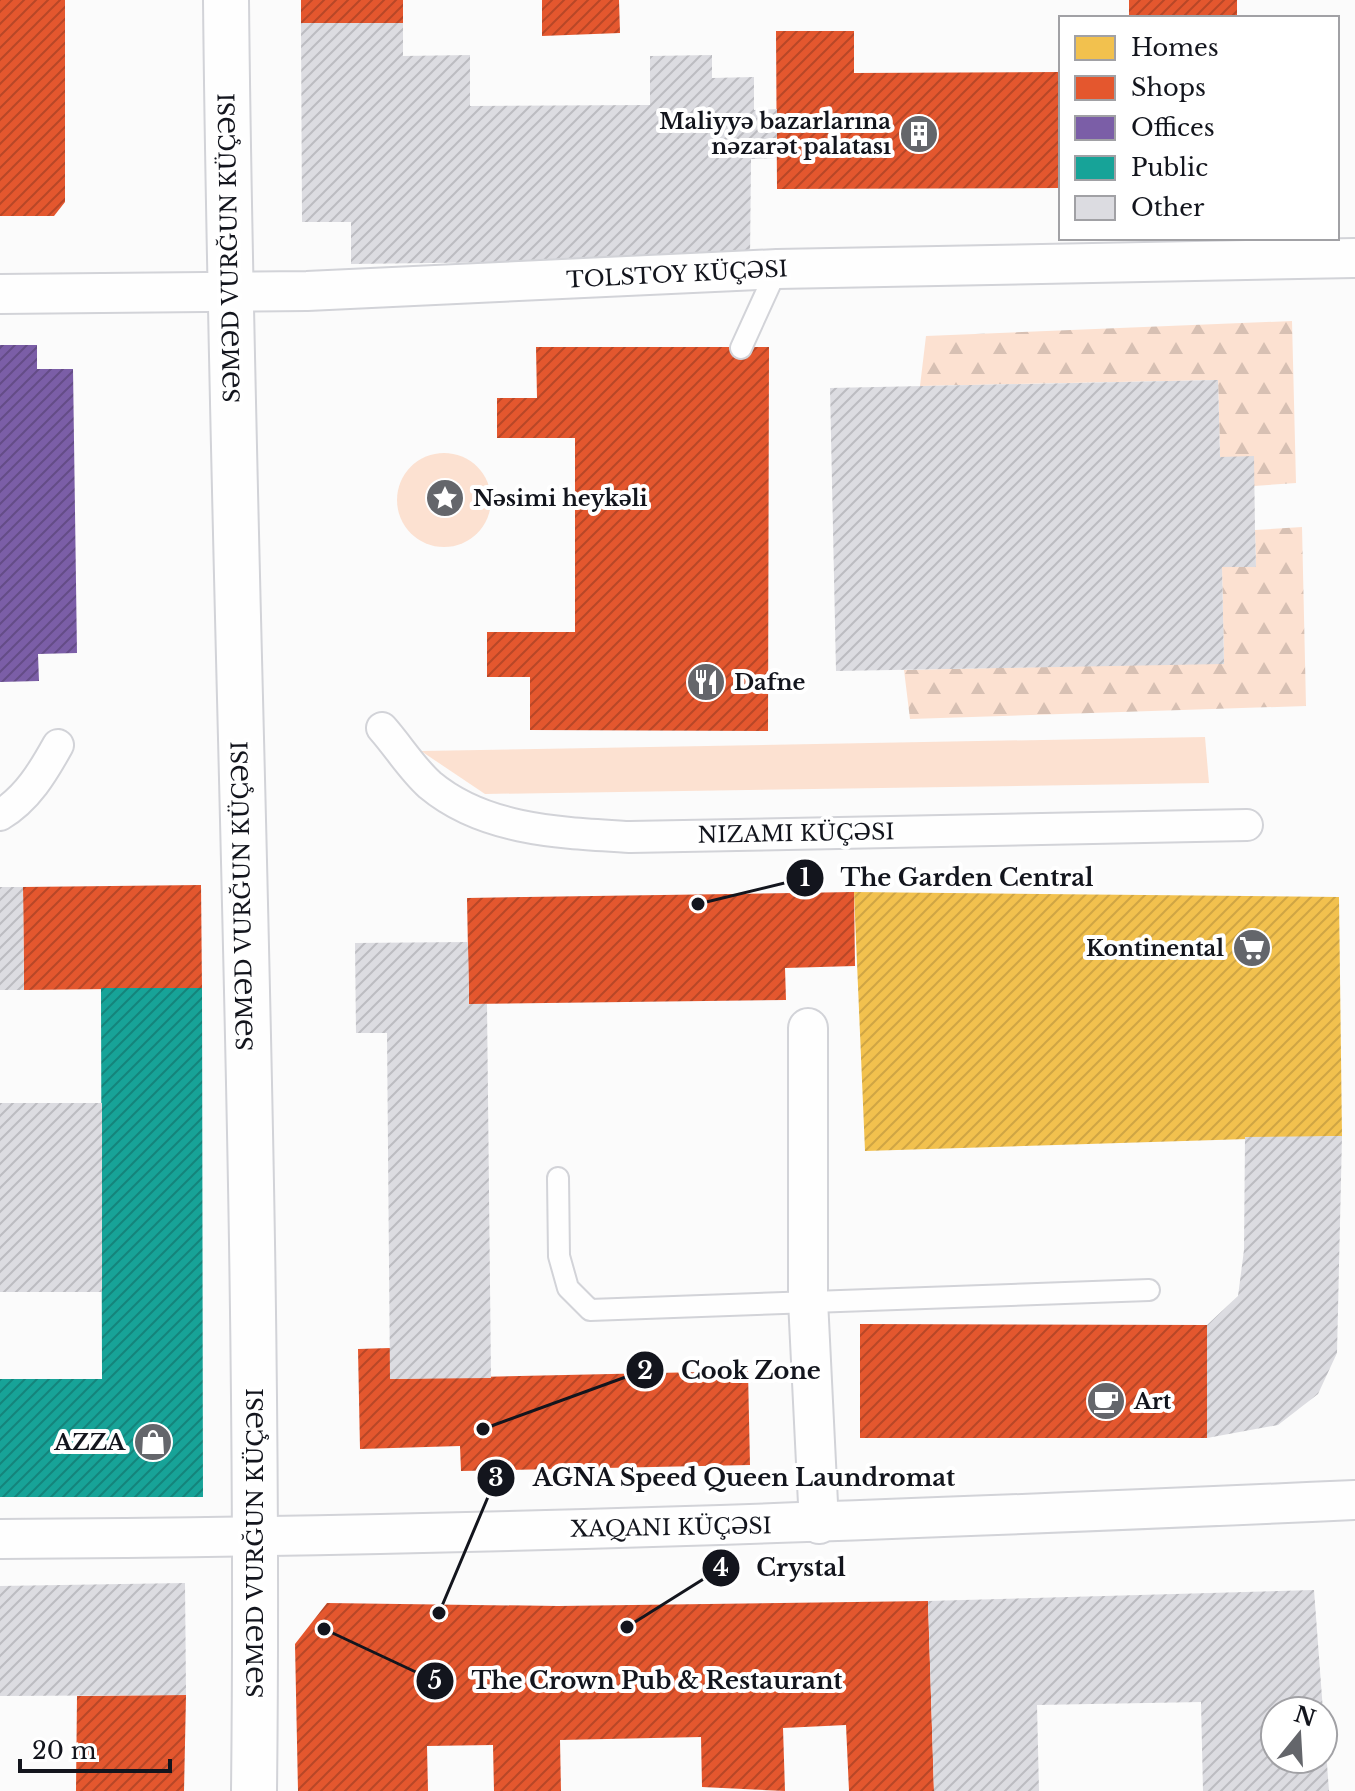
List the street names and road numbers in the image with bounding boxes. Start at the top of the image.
street label: SƏMƏD VURĞUN KÜÇƏSI [212,93,246,403]
street label: TOLSTOY KÜÇƏSI [566,254,788,294]
street label: SƏMƏD VURĞUN KÜÇƏSI [225,741,259,1051]
street label: NIZAMI KÜÇƏSI [697,817,895,849]
street label: SƏMƏD VURĞUN KÜÇƏSI [241,1388,269,1698]
street label: XAQANI KÜÇƏSI [570,1511,772,1543]

